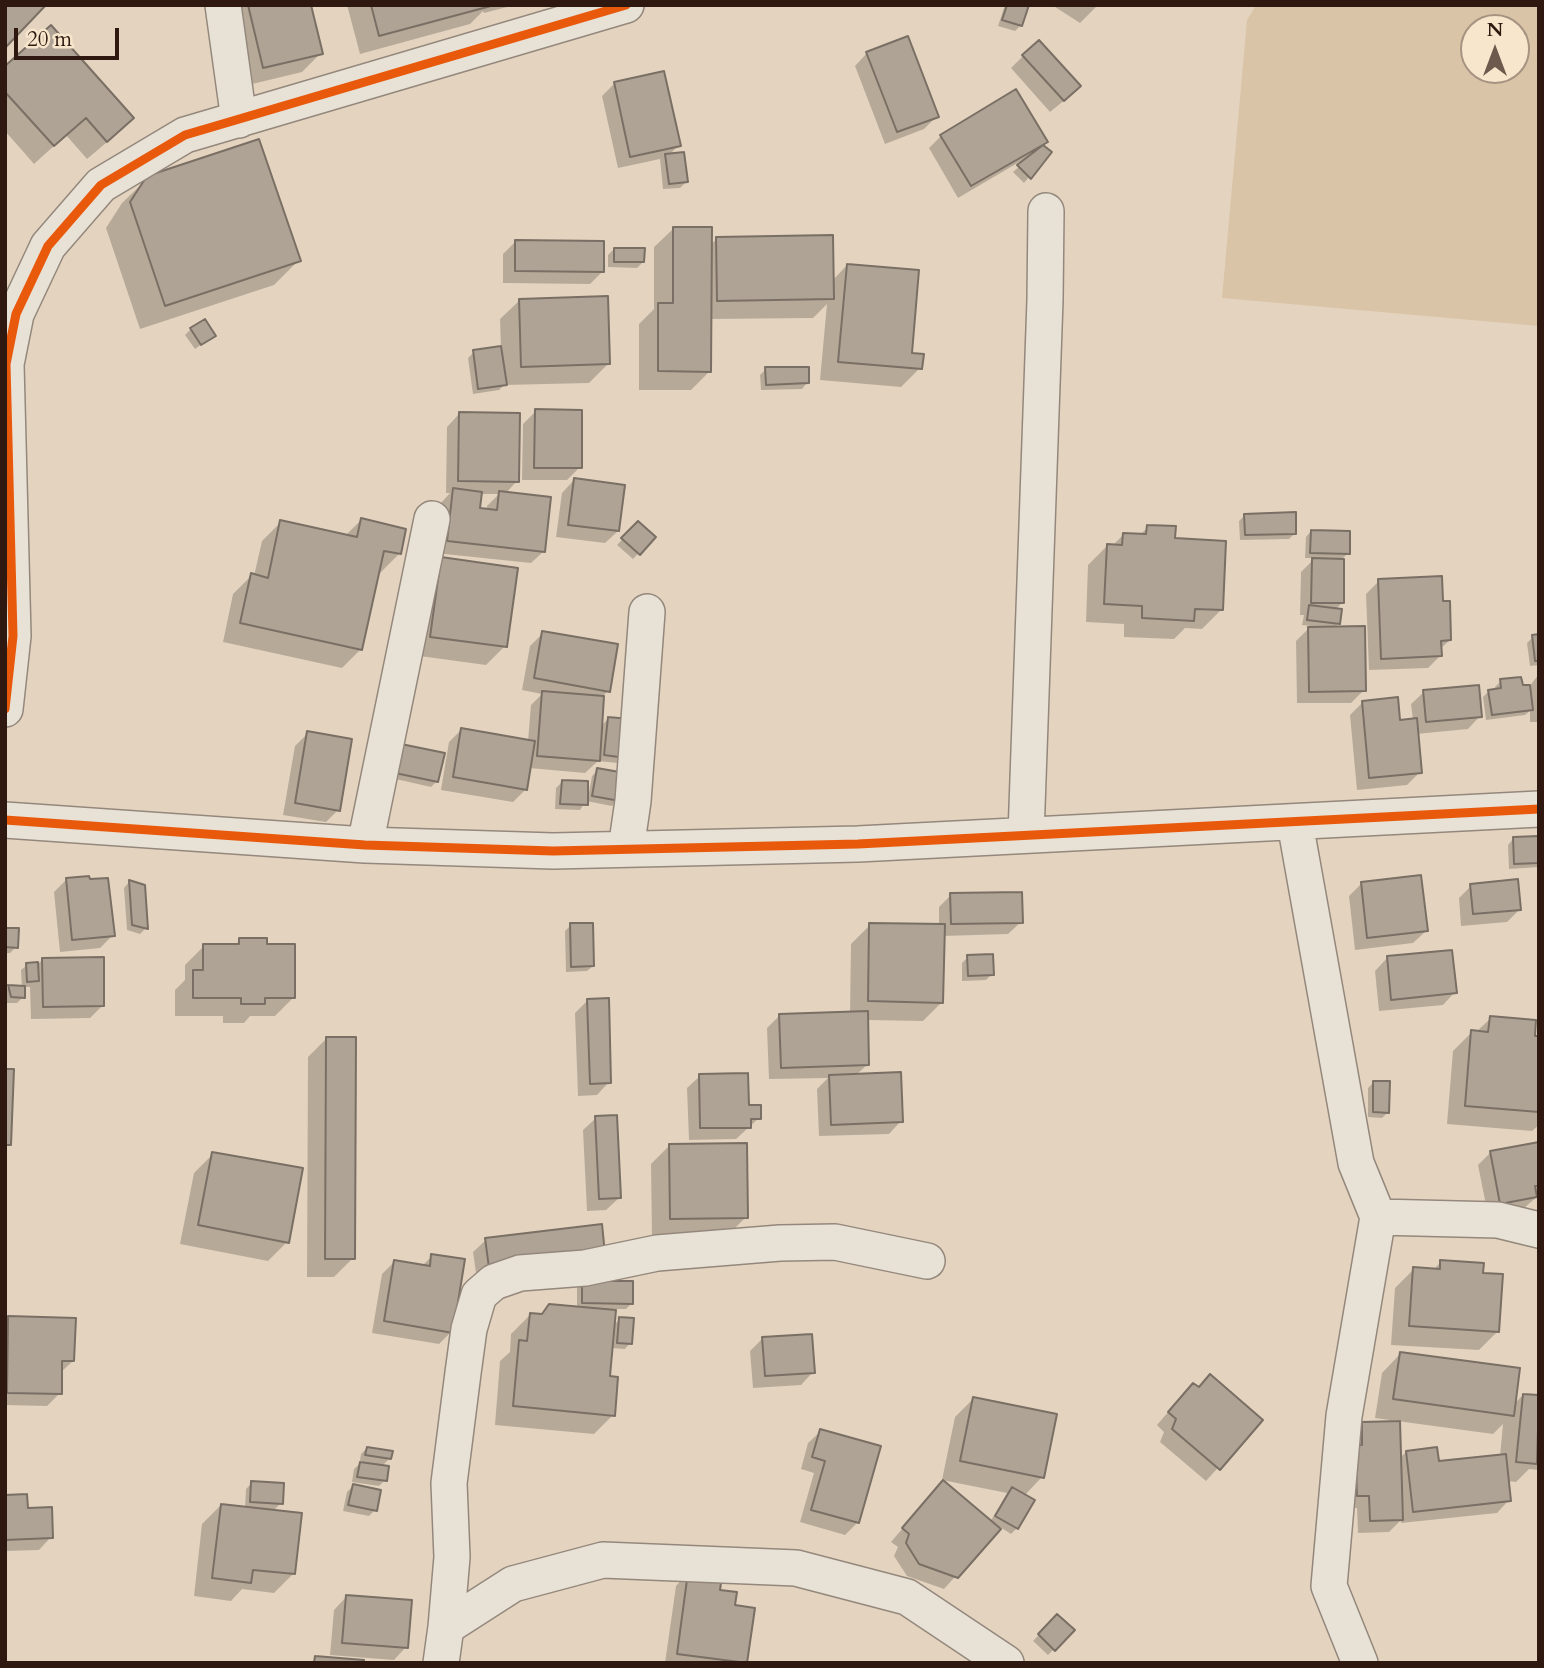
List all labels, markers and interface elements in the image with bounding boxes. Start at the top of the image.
scale bar [18,14,122,58]
north arrow [1460,14,1530,84]
text: N [1487,17,1503,43]
text: 20 m [27,25,72,54]

